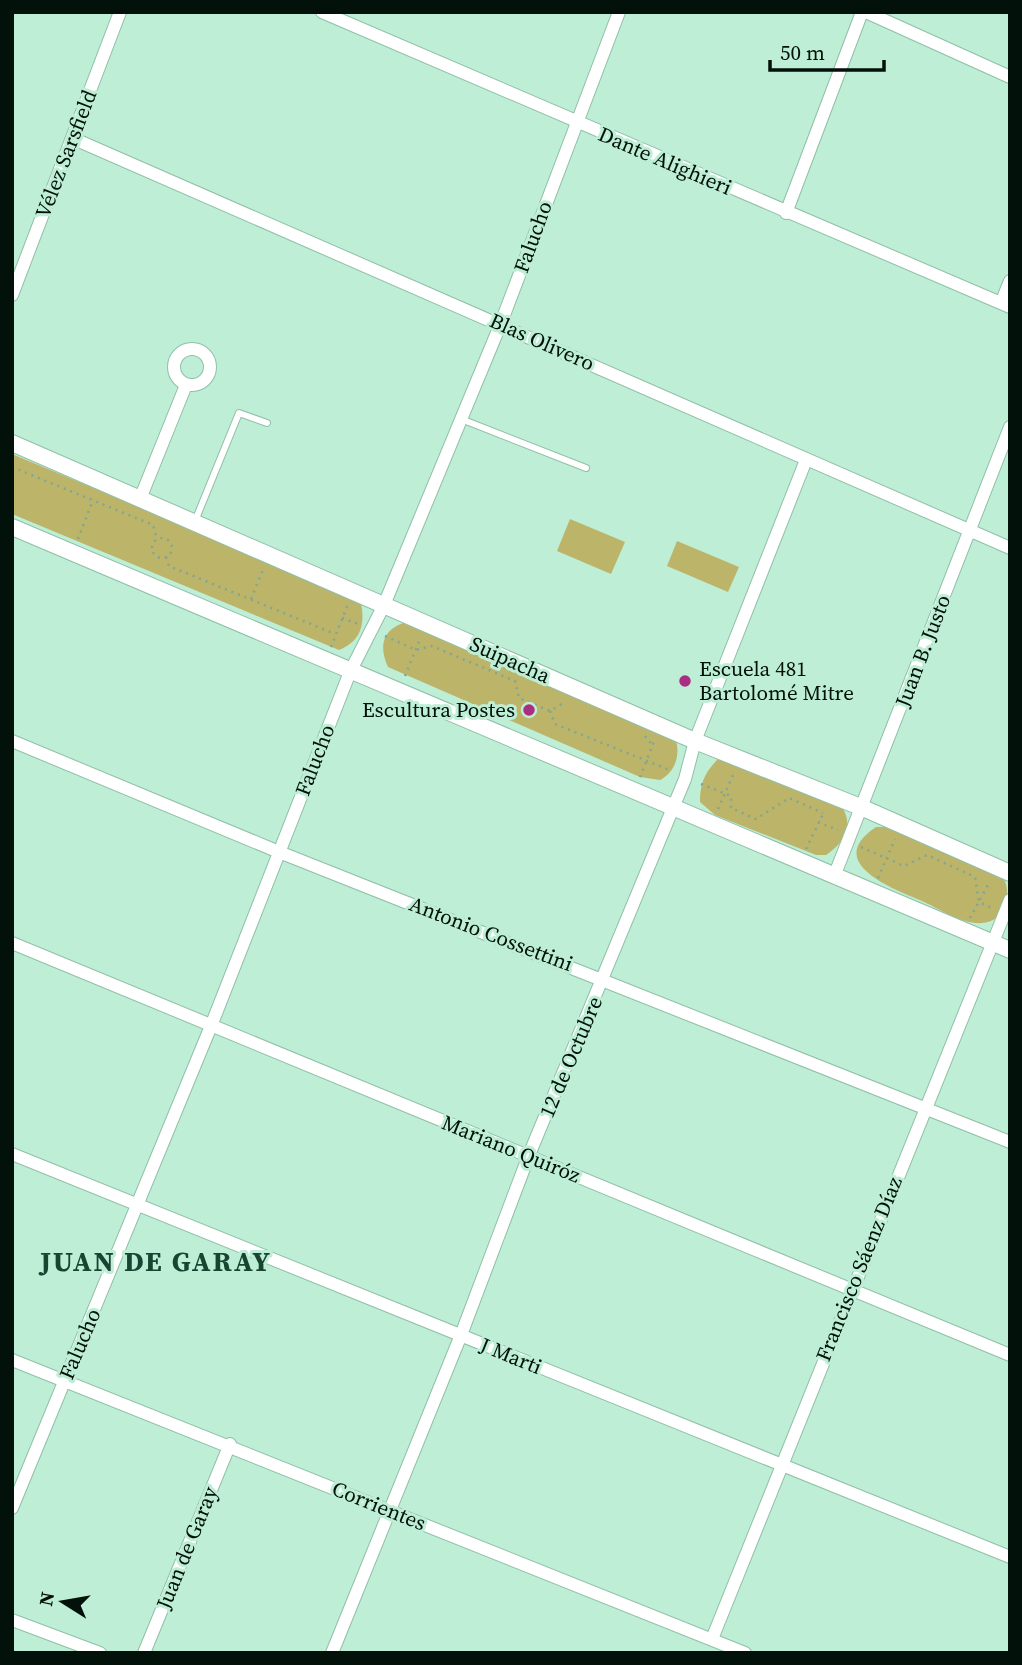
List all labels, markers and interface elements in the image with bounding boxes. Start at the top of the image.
scale bar [770,28,884,72]
text: 50 m [780,38,825,67]
street label: Vélez Sarsfield [28,86,103,222]
street label: Dante Alighieri [594,119,736,202]
street label: Falucho [506,197,559,277]
street label: Blas Olivero [485,306,599,378]
street label: Juan B. Justo [887,590,957,712]
street label: Suipacha [465,629,555,690]
place label: Escuela 481 Bartolomé Mitre [699,654,854,707]
marker: Escuela 481 Bartolomé Mitre [677,673,693,689]
place label: Escultura Postes [362,695,515,724]
marker: Escultura Postes [521,702,537,718]
street label: Falucho [288,720,341,800]
street label: Antonio Cossettini [405,889,577,978]
street label: 12 de Octubre [532,992,609,1122]
street label: Mariano Quiróz [438,1108,585,1190]
street label: Francisco Sáenz Díaz [808,1172,909,1365]
district label: JUAN DE GARAY [38,1242,272,1280]
street label: Falucho [52,1304,107,1384]
street label: J Marti [475,1330,546,1381]
street label: Corrientes [328,1474,430,1537]
street label: Juan de Garay [148,1482,224,1614]
north arrow [28,1567,98,1637]
text: N [32,1589,60,1608]

